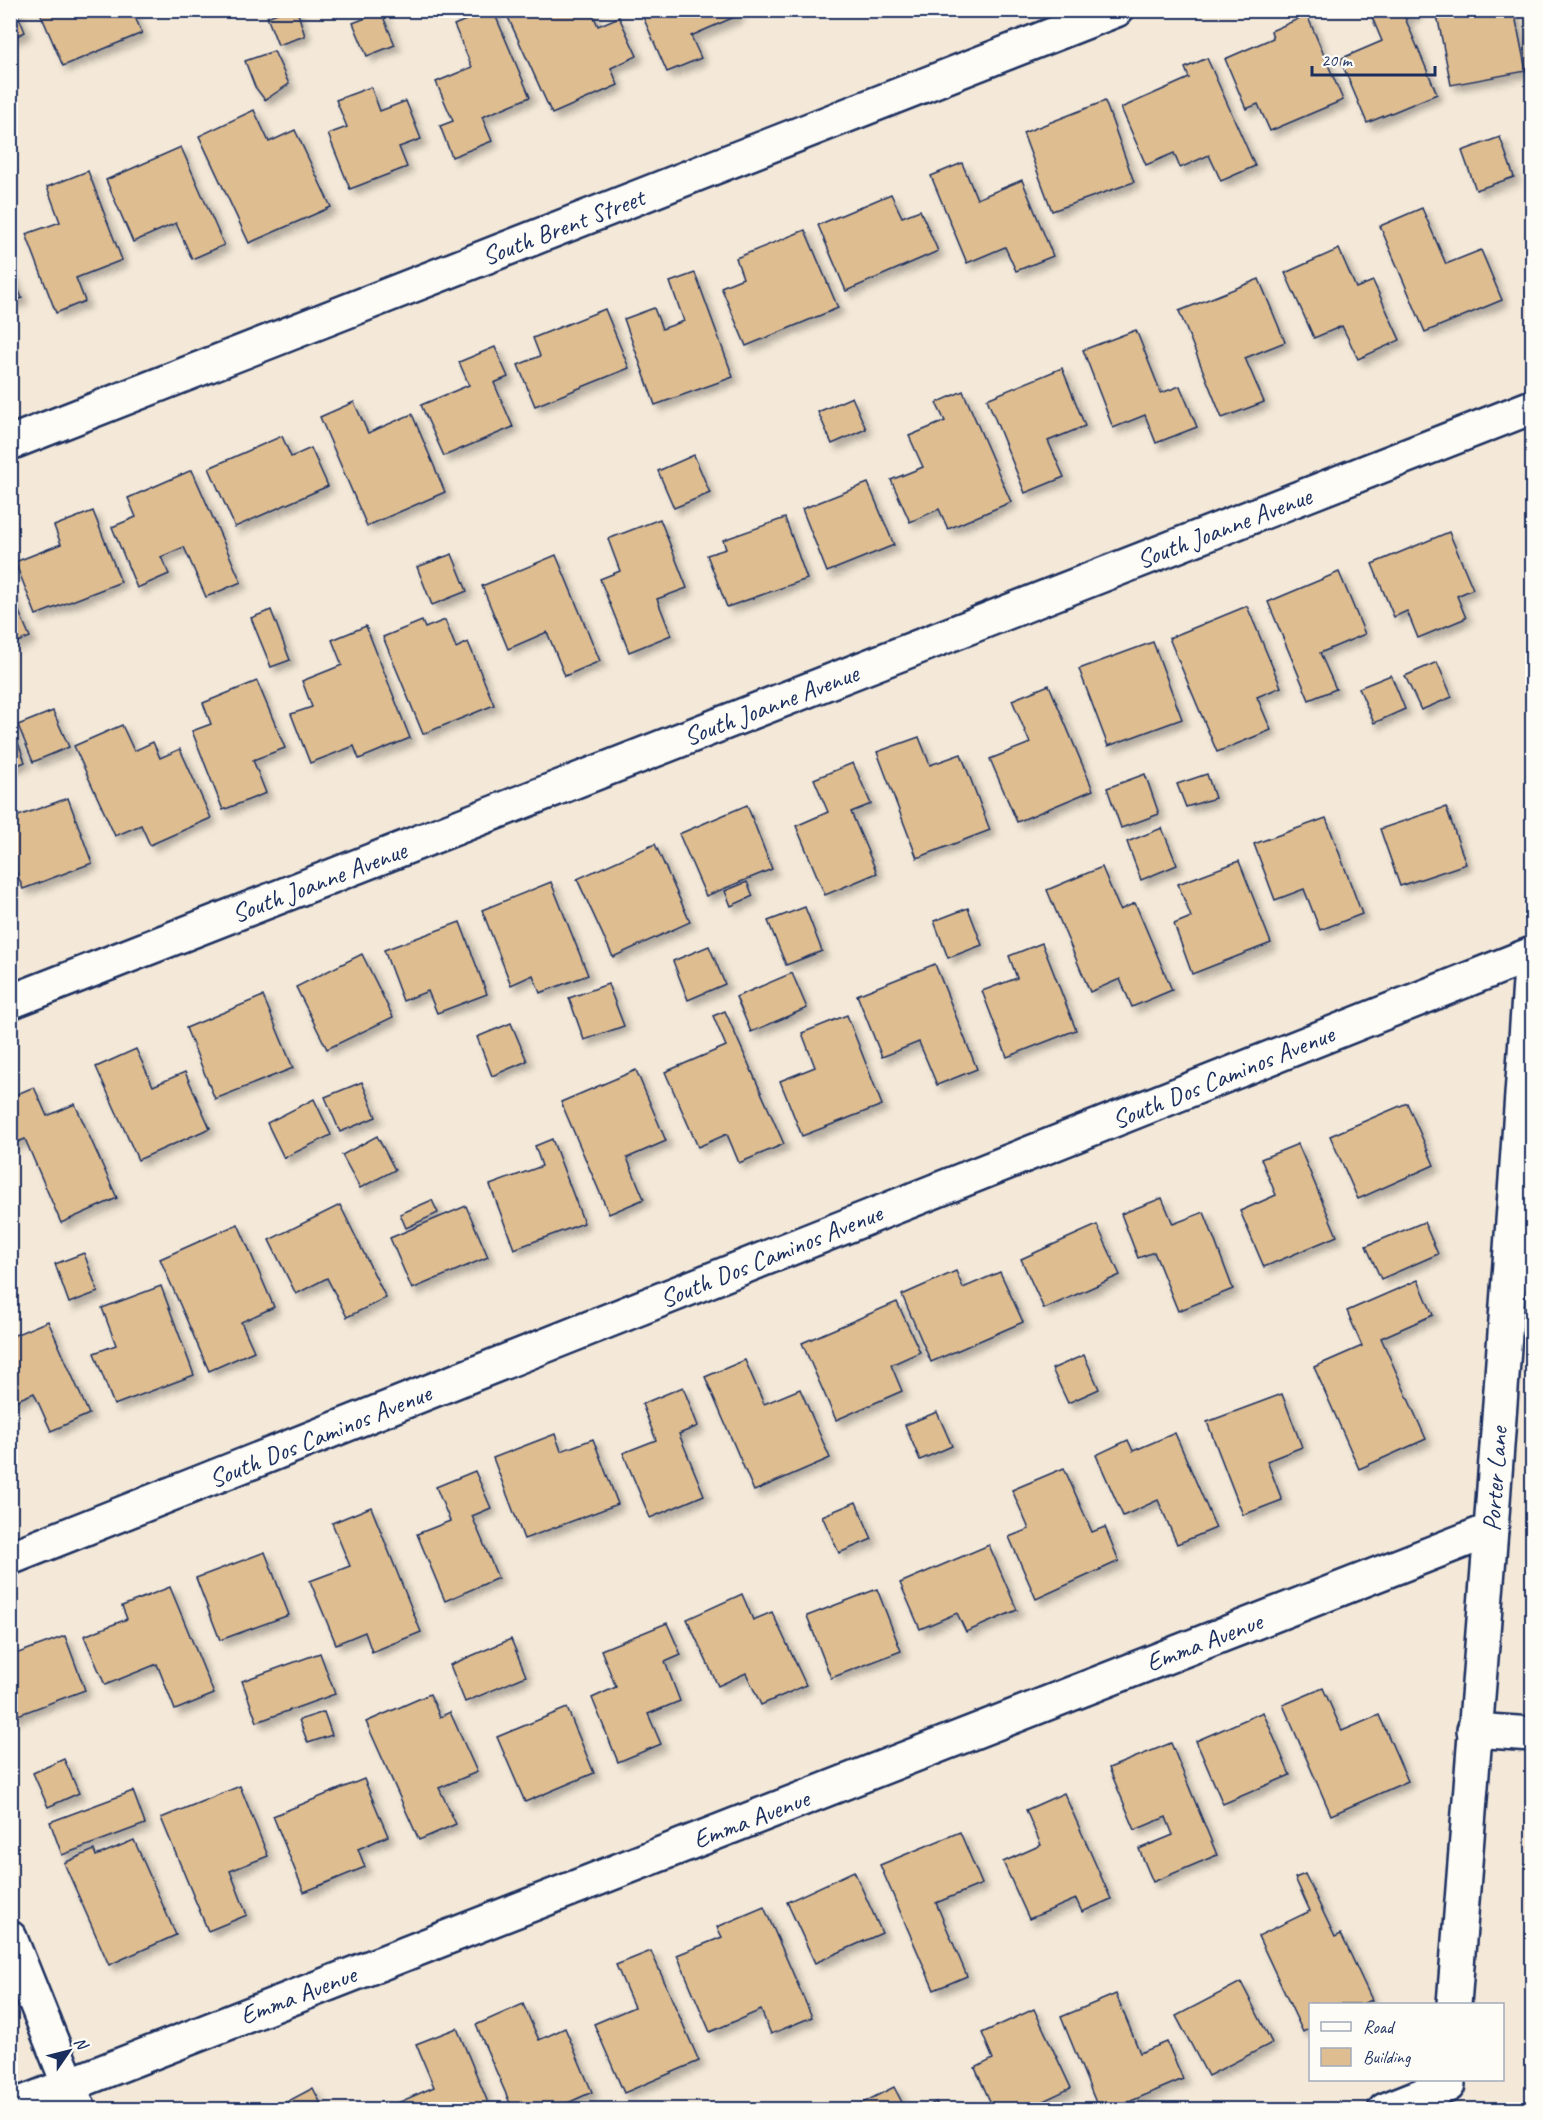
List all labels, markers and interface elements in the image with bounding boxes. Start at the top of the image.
scale bar [1312,39,1435,77]
text: 20 m [1321,49,1354,71]
street label: South Brent Street [477,180,651,273]
street label: South Joanne Avenue [1132,479,1317,576]
street label: South Joanne Avenue [679,656,864,753]
street label: South Joanne Avenue [227,833,412,930]
street label: South Dos Caminos Avenue [1107,1017,1340,1137]
street label: South Dos Caminos Avenue [655,1196,888,1316]
street label: South Dos Caminos Avenue [204,1376,437,1496]
street label: Porter Lane [1475,1423,1515,1532]
street label: Emma Avenue [1141,1604,1269,1679]
street label: Emma Avenue [688,1781,816,1856]
street label: Emma Avenue [235,1957,363,2032]
legend [1309,2003,1504,2081]
text: Road [1363,2016,1396,2038]
north arrow [39,2021,99,2081]
text: N [69,2033,93,2055]
text: Building [1363,2046,1412,2068]

